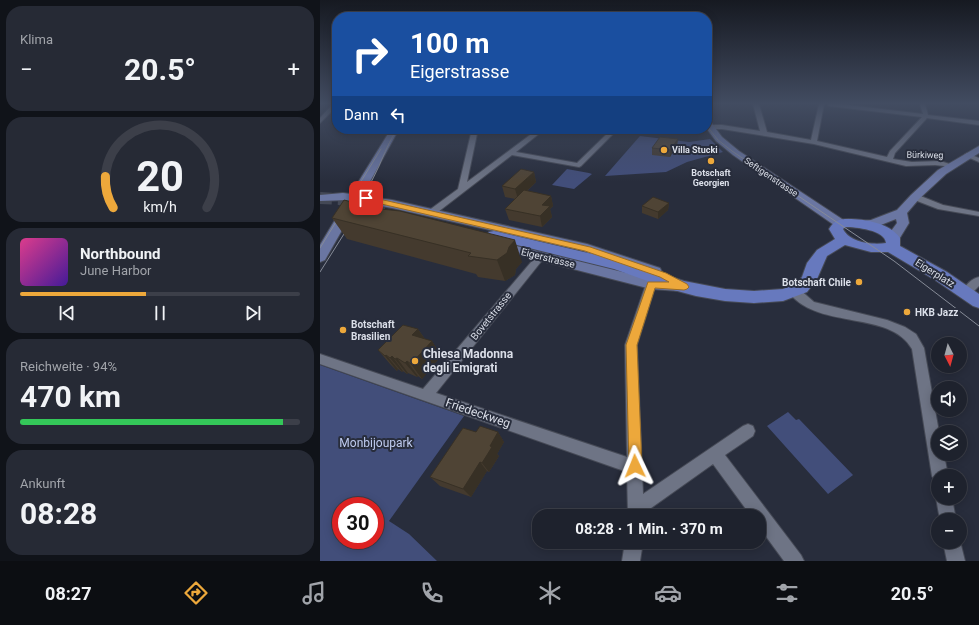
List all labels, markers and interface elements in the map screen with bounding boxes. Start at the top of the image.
text: 100 m [410,27,489,60]
icon: right [344,28,396,80]
text: Klima [20,32,53,47]
text: 20.5° [124,52,196,87]
text: − [20,57,33,82]
text: + [288,57,300,82]
text: Eigerstrasse [410,61,509,82]
icon: left [387,104,409,126]
text: Dann [344,106,379,124]
marker: Villa Stucki [659,145,669,155]
place label: Villa Stucki [672,145,718,155]
street label: Bürkiweg [906,150,944,160]
text: 20 [136,151,184,200]
street label: Seftigenstrasse [742,155,800,199]
marker: Botschaft Georgien [706,156,716,166]
place label: Botschaft Georgien [691,168,731,188]
pin [349,181,383,215]
icon: arrive [355,187,377,209]
text: km/h [143,198,177,214]
text: Northbound [80,245,161,263]
street label: Eigerstrasse [520,246,576,270]
street label: Eigerplatz [913,257,957,289]
text: June Harbor [80,263,152,278]
place label: Botschaft Chile [782,277,852,288]
marker: Botschaft Chile [854,277,864,287]
street label: Bovetstrasse [469,290,513,342]
icon: previous [56,302,78,324]
icon: pause [149,302,171,324]
icon: next [242,302,264,324]
marker: HKB Jazz [902,307,912,317]
place label: HKB Jazz [915,307,958,318]
place label: Botschaft Brasilien [351,319,395,342]
marker: Botschaft Brasilien [338,325,348,335]
north arrow [931,337,967,373]
map controls [931,337,967,549]
place label: Chiesa Madonna degli Emigrati [423,347,514,375]
marker: Chiesa Madonna degli Emigrati [410,356,420,366]
text: Reichweite · 94% [20,359,117,374]
text: 470 km [20,379,121,414]
button: sound [931,381,967,417]
street label: Friedeckweg [444,395,512,431]
button: layers [931,425,967,461]
park label: Monbijoupark [339,436,414,450]
position arrow [614,445,656,487]
button: + [931,469,967,505]
text: Ankunft [20,476,65,491]
text: 08:28 [20,496,97,531]
speed limit sign: 30 [332,497,384,549]
button: − [931,513,967,549]
text: 08:28 · 1 Min. · 370 m [575,520,723,538]
icon: directions [182,579,210,607]
icon: music [300,579,328,607]
icon: phone [418,579,446,607]
icon: climate [536,579,564,607]
icon: car [654,579,682,607]
icon: filters [773,579,801,607]
text: 08:27 [45,583,91,604]
text: 20.5° [891,583,934,604]

